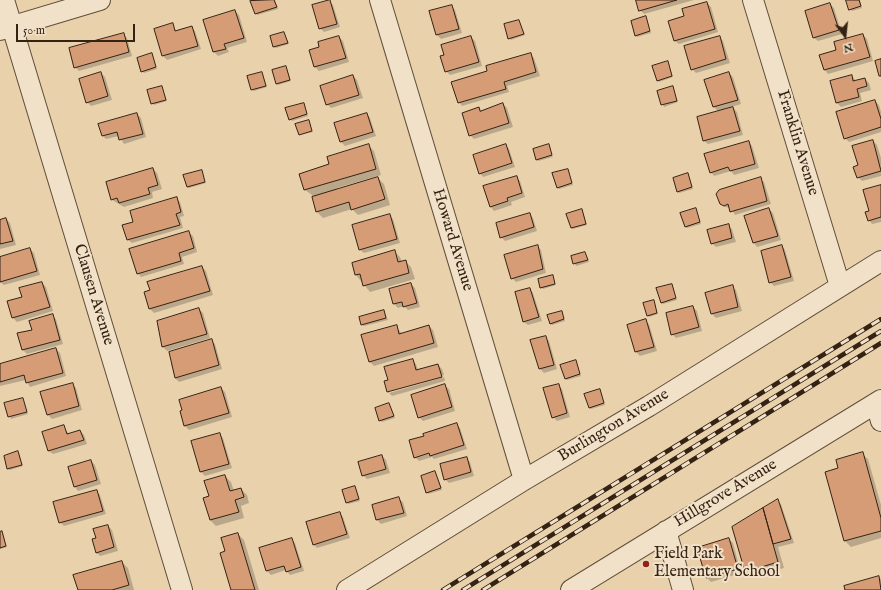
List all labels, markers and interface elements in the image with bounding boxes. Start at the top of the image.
scale bar [18,16,137,42]
north arrow [825,16,865,56]
text: 50 m [23,23,45,38]
text: N [842,40,855,56]
street label: Franklin Avenue [772,88,822,198]
street label: Howard Avenue [427,186,477,294]
street label: Clausen Avenue [68,242,118,348]
street label: Burlington Avenue [555,385,673,467]
street label: Hillgrove Avenue [671,456,781,532]
place label: Field Park Elementary School [654,545,780,583]
marker: Field Park Elementary School [641,559,651,569]

